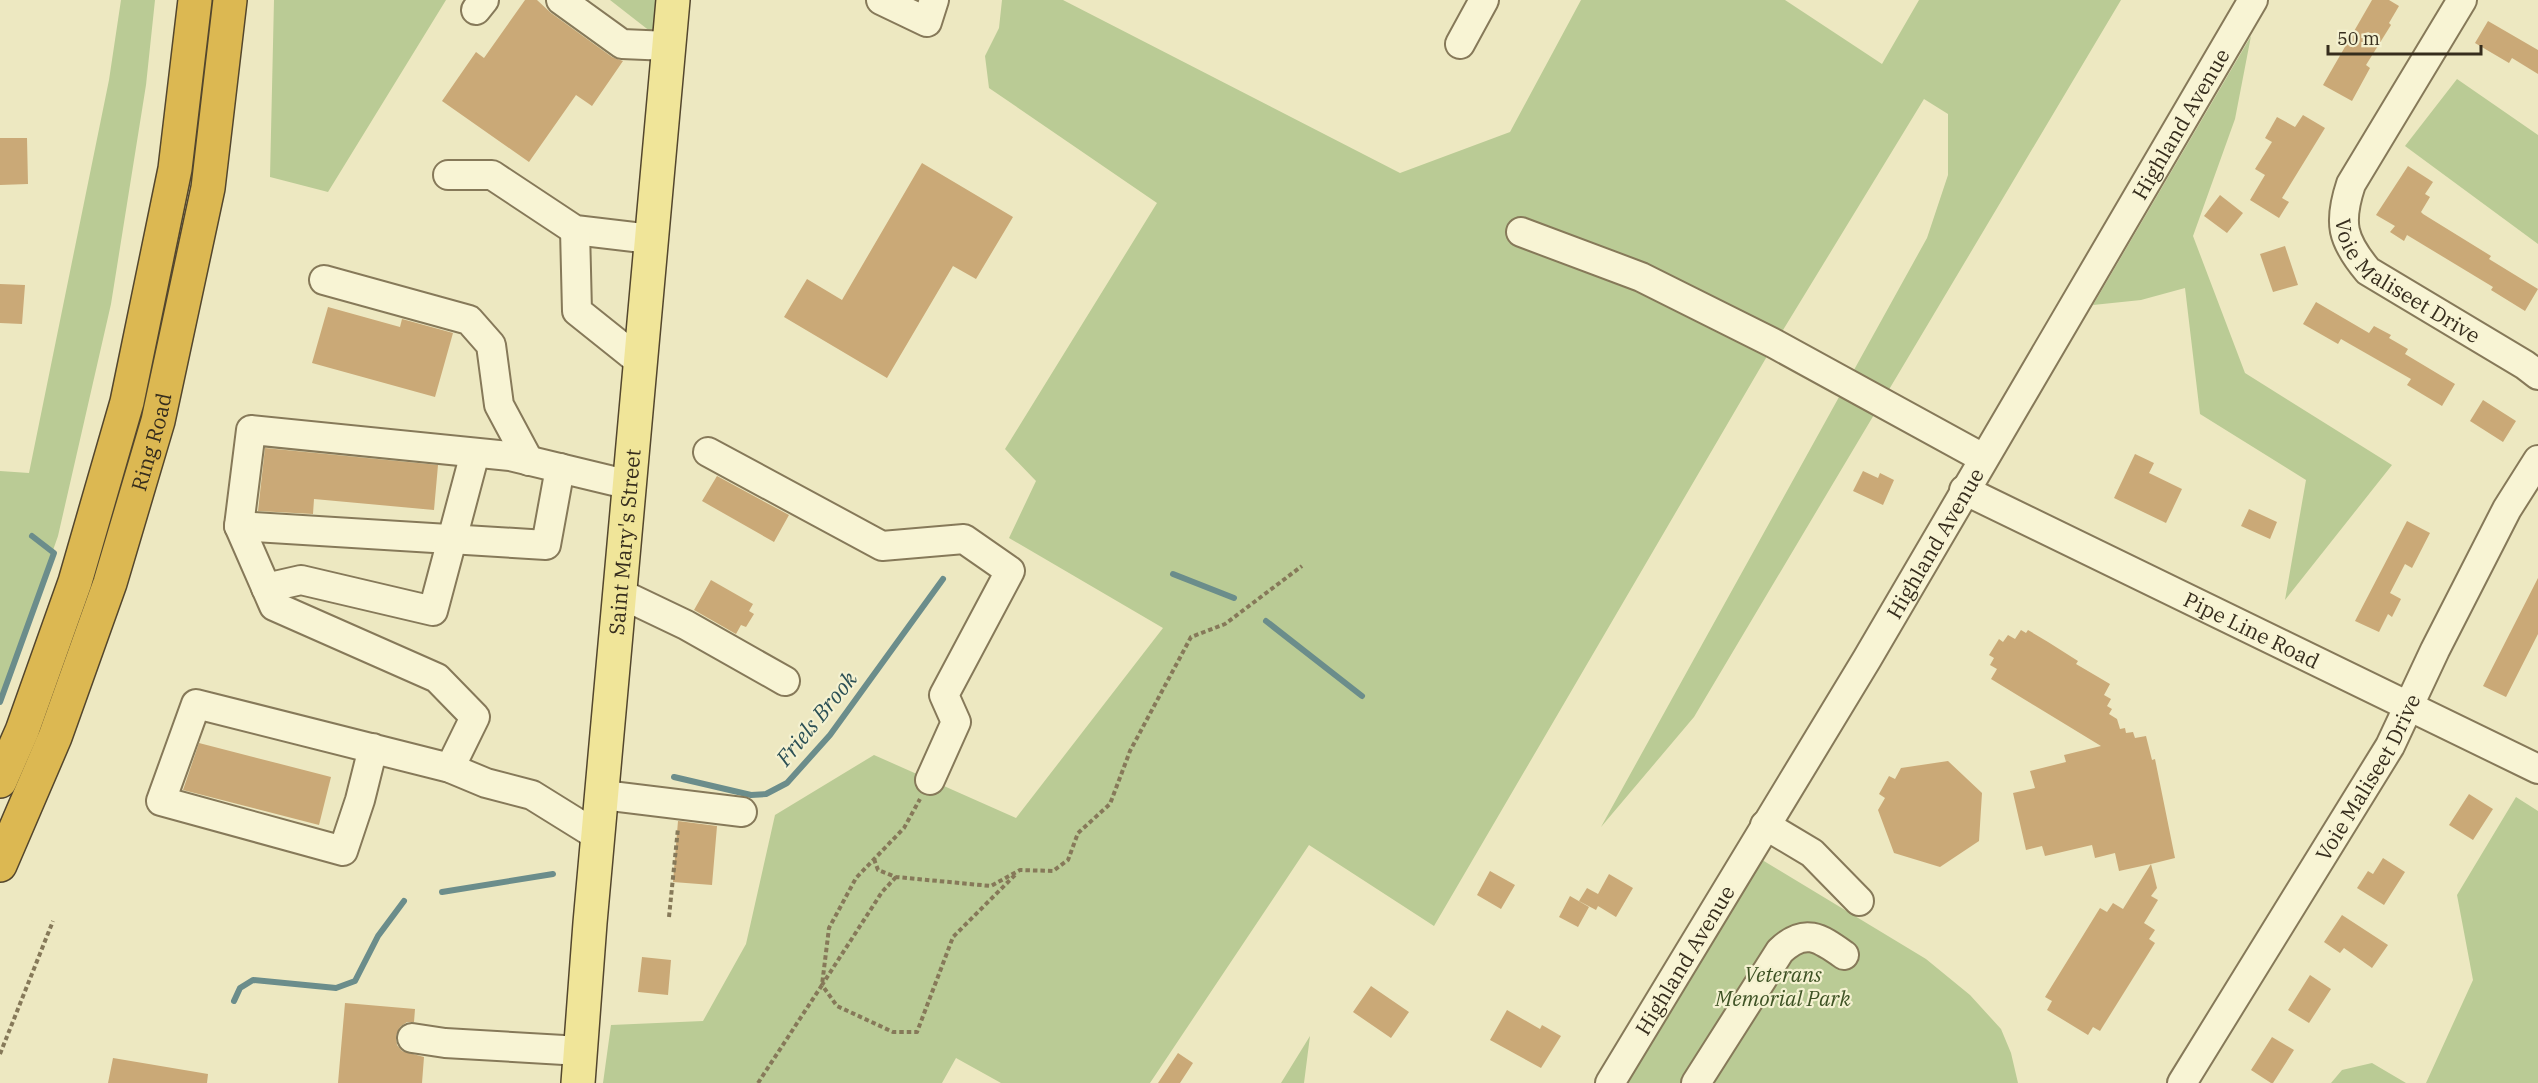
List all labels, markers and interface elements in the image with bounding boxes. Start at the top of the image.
scale bar [2328,18,2481,56]
text: 50 m [2337,27,2380,50]
street label: Highland Avenue [2125,43,2236,204]
street label: Voie Maliseet Drive [2330,217,2486,349]
street label: Ring Road [124,390,178,494]
street label: Saint Mary's Street [602,448,647,636]
street label: Highland Avenue [1880,463,1990,624]
street label: Pipe Line Road [2179,585,2325,675]
water label: Friels Brook [768,664,863,772]
street label: Voie Maliseet Drive [2309,689,2426,866]
street label: Highland Avenue [1629,880,1741,1040]
park label: Veterans Memorial Park [1714,960,1852,1012]

